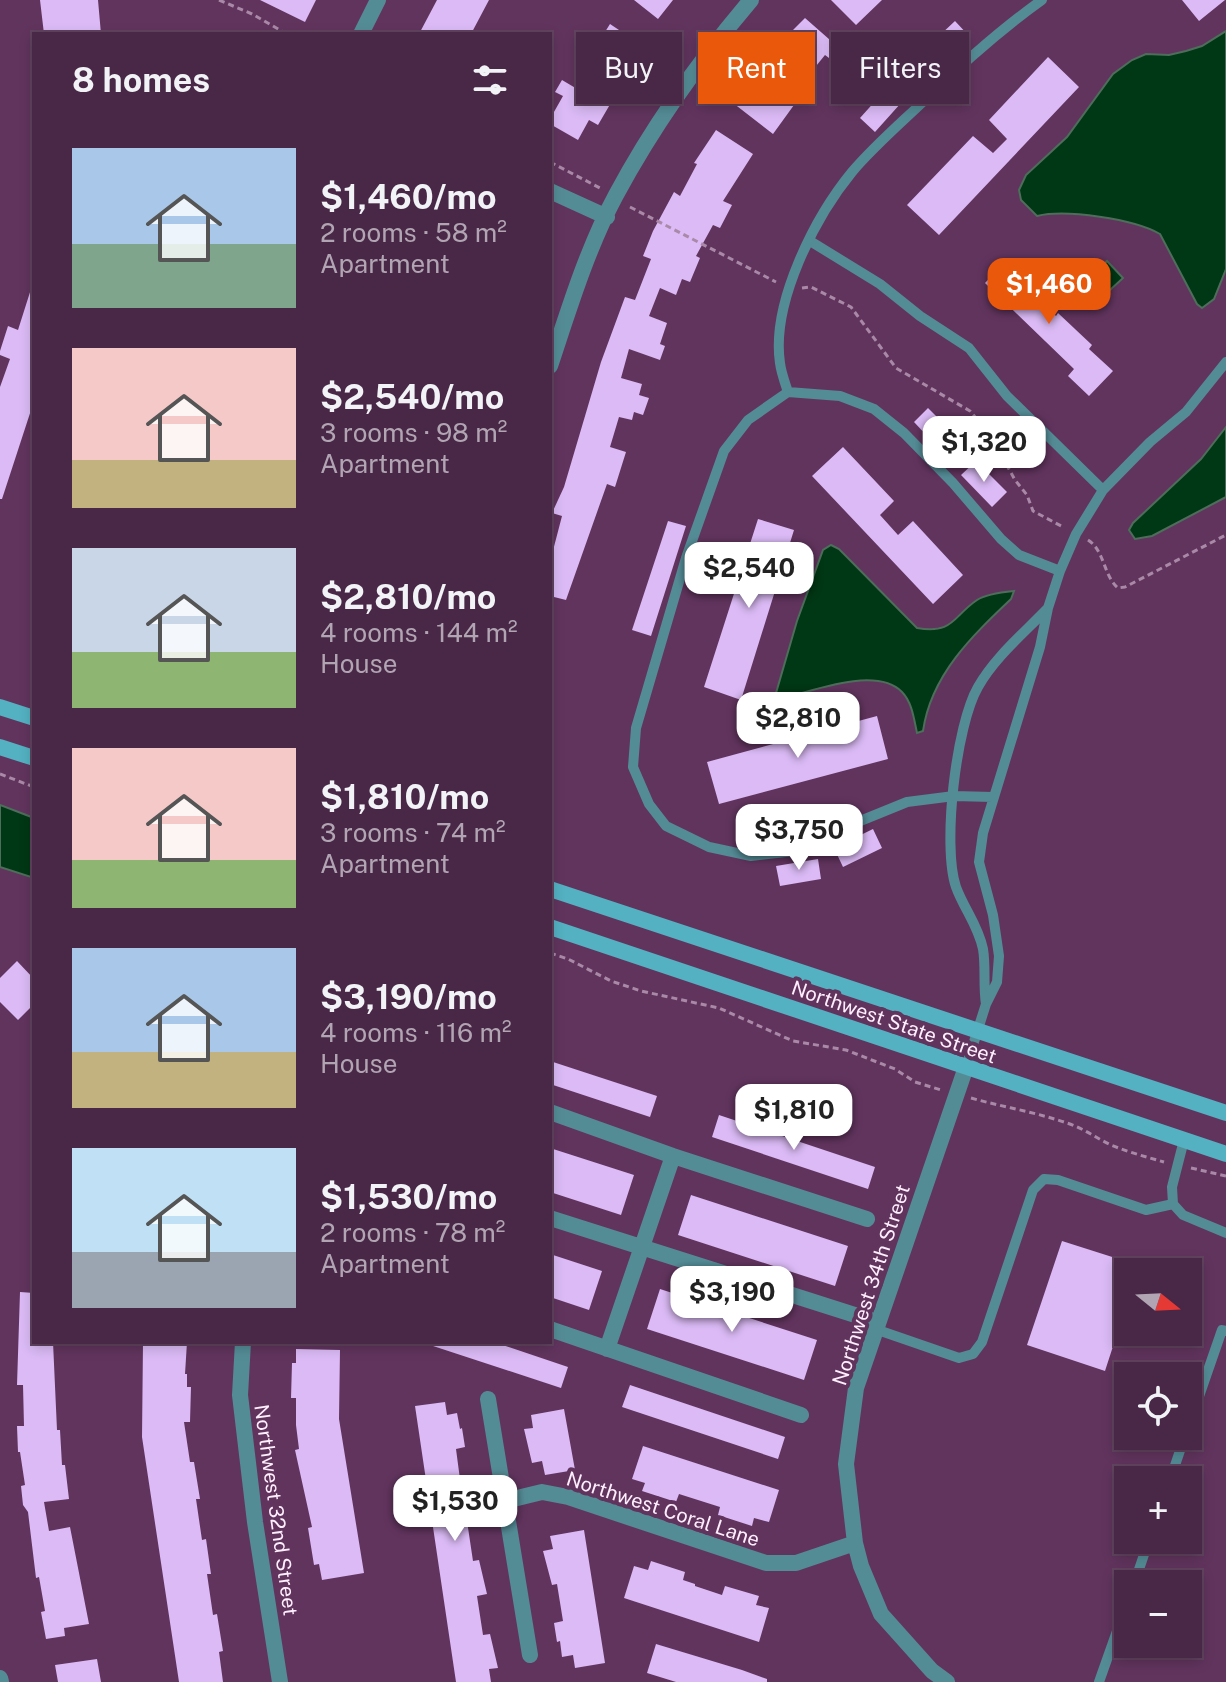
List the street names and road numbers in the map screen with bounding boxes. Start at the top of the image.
street label: Northwest State Street [788,976,1000,1068]
street label: Northwest 34th Street [827,1182,915,1388]
street label: Northwest 32nd Street [249,1403,303,1617]
street label: Northwest Coral Lane [563,1466,763,1552]

